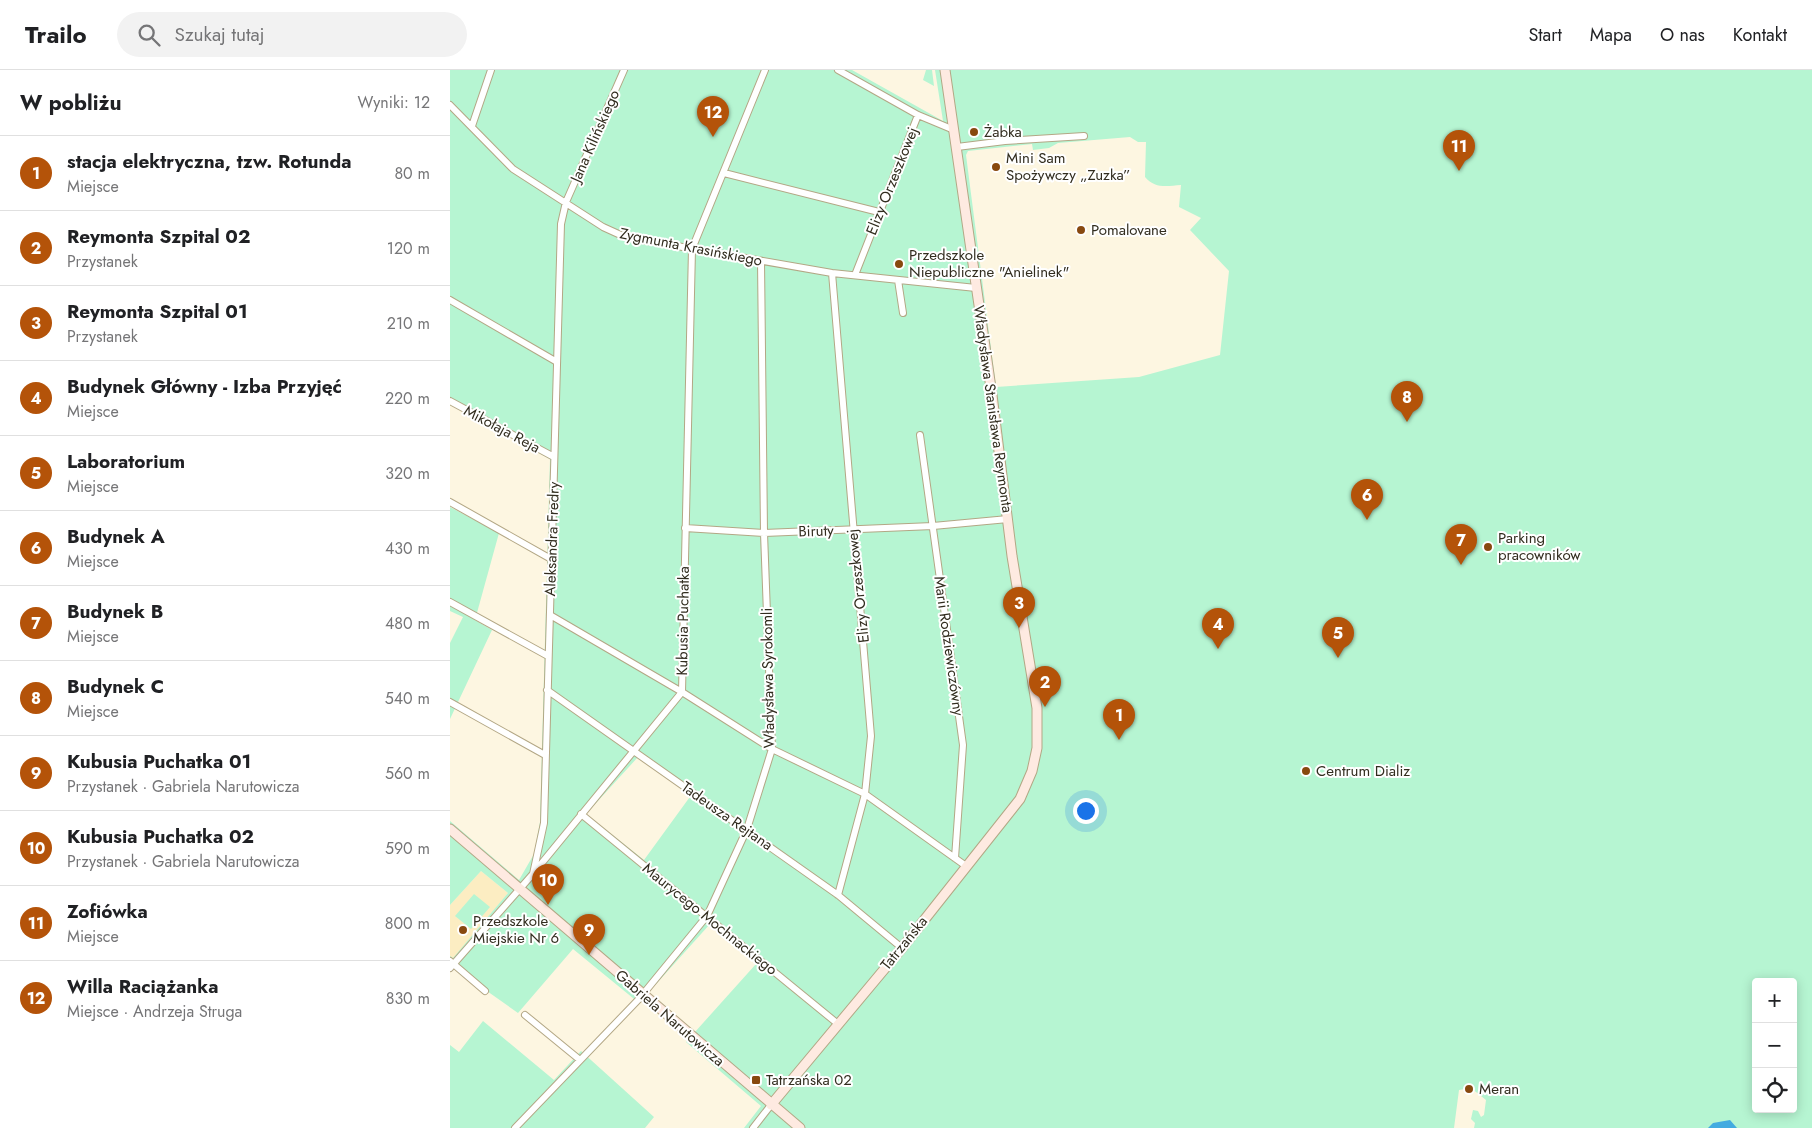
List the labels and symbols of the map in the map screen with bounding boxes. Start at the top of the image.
street label: Jana Kilińskiego [564,86,625,188]
pin: 12 [697,96,729,137]
place label: Żabka [984,121,1022,143]
street label: Elizy Orzeszkowej [860,124,924,238]
marker: Żabka [968,126,980,138]
pin: 11 [1443,130,1475,171]
place label: Mini Sam Spożywczy „Zuzka” [1006,147,1130,186]
marker: Mini Sam Spożywczy „Zuzka” [990,161,1002,173]
place label: Pomalovane [1091,219,1167,241]
street label: Zygmunta Krasińskiego [618,222,764,272]
marker: Pomalovane [1075,224,1087,236]
place label: Przedszkole Niepubliczne "Anielinek" [909,244,1069,283]
marker: Przedszkole Niepubliczne "Anielinek" [893,258,905,270]
street label: Władysława Stanisława Reymonta [968,304,1018,514]
pin: 8 [1391,381,1423,422]
street label: Mikołaja Reja [460,400,544,458]
pin: 6 [1351,479,1383,520]
street label: Aleksandra Fredry [539,481,565,597]
street label: Biruty [798,519,835,543]
pin: 7 [1445,524,1477,565]
place label: Parking pracowników [1498,527,1581,566]
street label: Elizy Orzeszkowej [841,528,875,644]
marker: Parking pracowników [1482,541,1494,553]
street label: Kubusia Puchatka [671,566,695,676]
street label: Marii Rodziewiczówny [928,575,970,718]
pin: 3 [1003,587,1035,628]
street label: Władysława Syrokomli [756,607,780,749]
pin: 4 [1202,608,1234,649]
pin: 5 [1322,617,1354,658]
pin: 2 [1029,666,1061,707]
pin: 1 [1103,699,1135,740]
place label: Centrum Dializ [1316,760,1410,782]
marker: Centrum Dializ [1300,765,1312,777]
street label: Tadeusza Rejtana [677,776,777,856]
your location [1073,798,1099,824]
street label: Maurycego Mochnackiego [638,858,782,980]
pin: 10 [532,864,564,905]
place label: Przedszkole Miejskie Nr 6 [473,910,559,949]
street label: Tatrzańska [875,911,933,975]
pin: 9 [573,914,605,955]
marker: Przedszkole Miejskie Nr 6 [457,924,469,936]
street label: Gabriela Narutowicza [611,964,729,1072]
place label: Tatrzańska 02 [766,1069,852,1091]
marker: Tatrzańska 02 [750,1074,762,1086]
place label: Meran [1479,1078,1519,1100]
marker: Meran [1463,1083,1475,1095]

